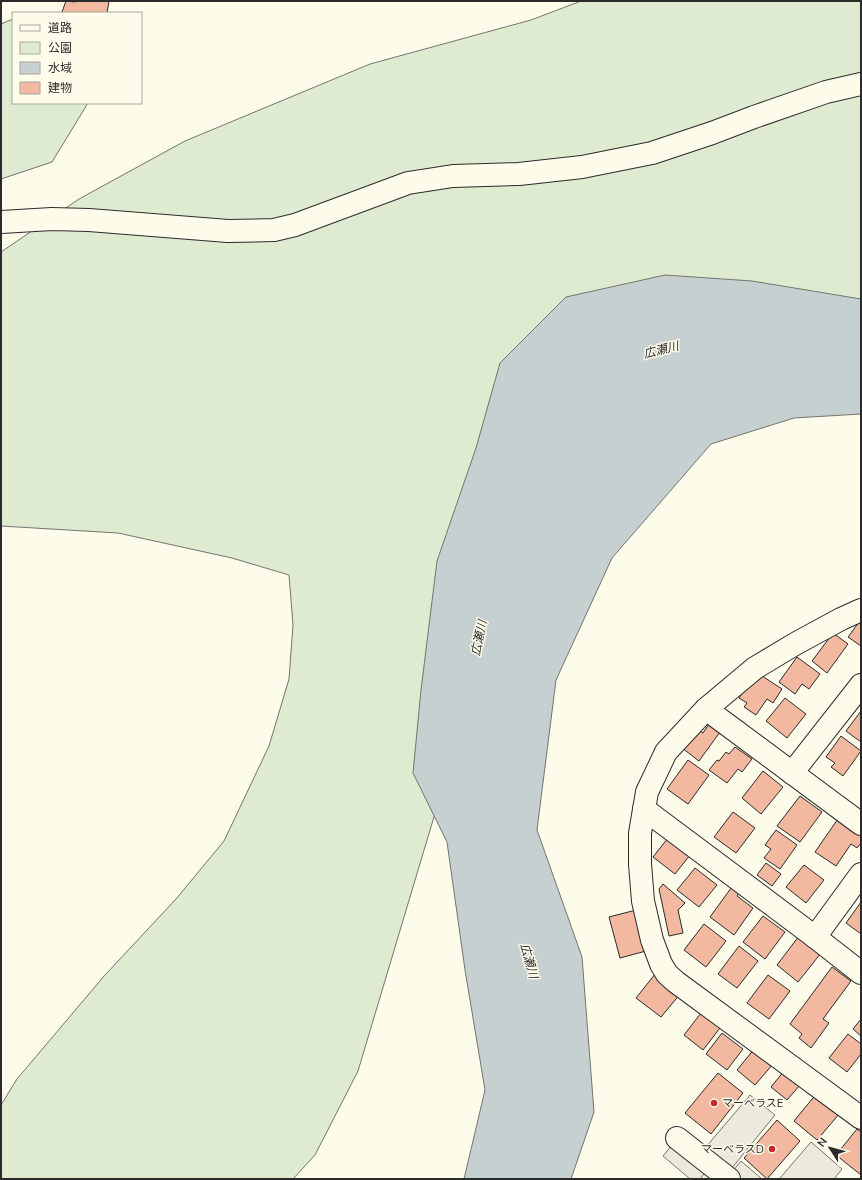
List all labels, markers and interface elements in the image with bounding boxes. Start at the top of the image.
legend [12,12,142,104]
text: 道路 [48,20,72,35]
text: 公園 [48,40,72,55]
text: 水域 [48,60,72,75]
text: 建物 [48,80,72,95]
water label: 広瀬川 [642,337,682,361]
water label: 広瀬川 [467,617,490,657]
water label: 広瀬川 [517,941,542,982]
place label: マーベラスE [722,1096,783,1110]
marker: マーベラスE [709,1098,719,1108]
north arrow [810,1128,850,1168]
text: N [814,1135,830,1150]
place label: マーベラスD [701,1142,764,1156]
marker: マーベラスD [767,1144,777,1154]

